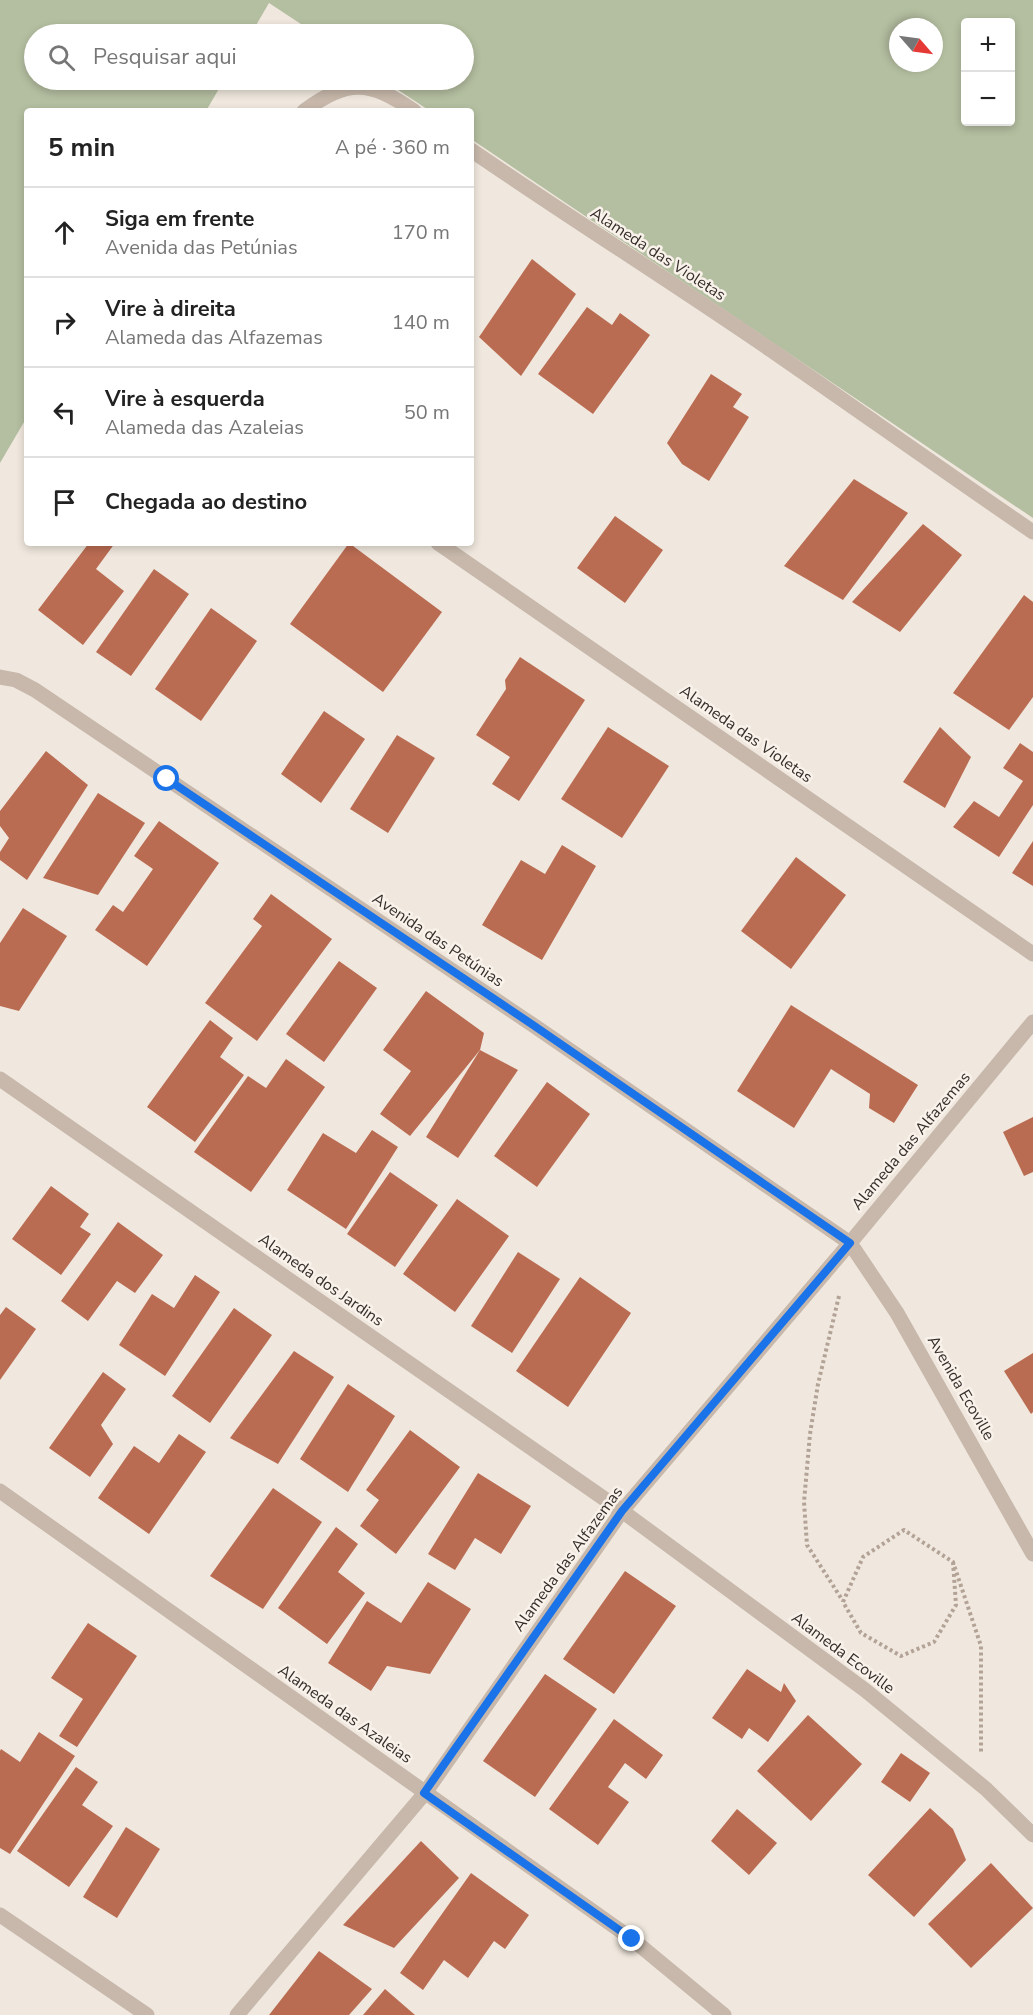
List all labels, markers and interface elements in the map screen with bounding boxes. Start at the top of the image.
north arrow [889,18,943,72]
map controls [961,18,1015,126]
button: + [961,18,1015,72]
search box [24,24,474,90]
icon: search [45,41,78,74]
text: Pesquisar aqui [93,42,237,72]
button: − [961,72,1015,126]
text: 5 min [48,130,115,165]
text: A pé · 360 m [335,134,450,161]
street label: Alameda das Violetas [586,202,730,306]
text: Siga em frente [105,204,254,234]
icon: ahead [48,216,81,249]
text: 170 m [392,219,450,246]
text: Avenida das Petúnias [105,234,298,261]
text: Vire à direita [105,294,236,324]
icon: right [48,306,81,339]
text: 140 m [392,309,450,336]
text: Alameda das Alfazemas [105,324,323,351]
text: Vire à esquerda [105,384,265,414]
icon: left [48,396,81,429]
text: 50 m [404,399,450,426]
text: Alameda das Azaleias [105,414,304,441]
icon: arrive [48,486,81,519]
text: Chegada ao destino [105,487,307,517]
street label: Alameda das Violetas [675,680,817,788]
route start [153,765,179,791]
street label: Avenida das Petúnias [368,888,508,992]
street label: Alameda das Alfazemas [847,1067,975,1215]
street label: Alameda dos Jardins [254,1228,388,1332]
street label: Avenida Ecoville [922,1332,1000,1444]
street label: Alameda das Alfazemas [508,1482,628,1636]
street label: Alameda Ecoville [787,1607,899,1699]
street label: Alameda das Azaleias [274,1659,416,1769]
route end [618,1925,644,1951]

